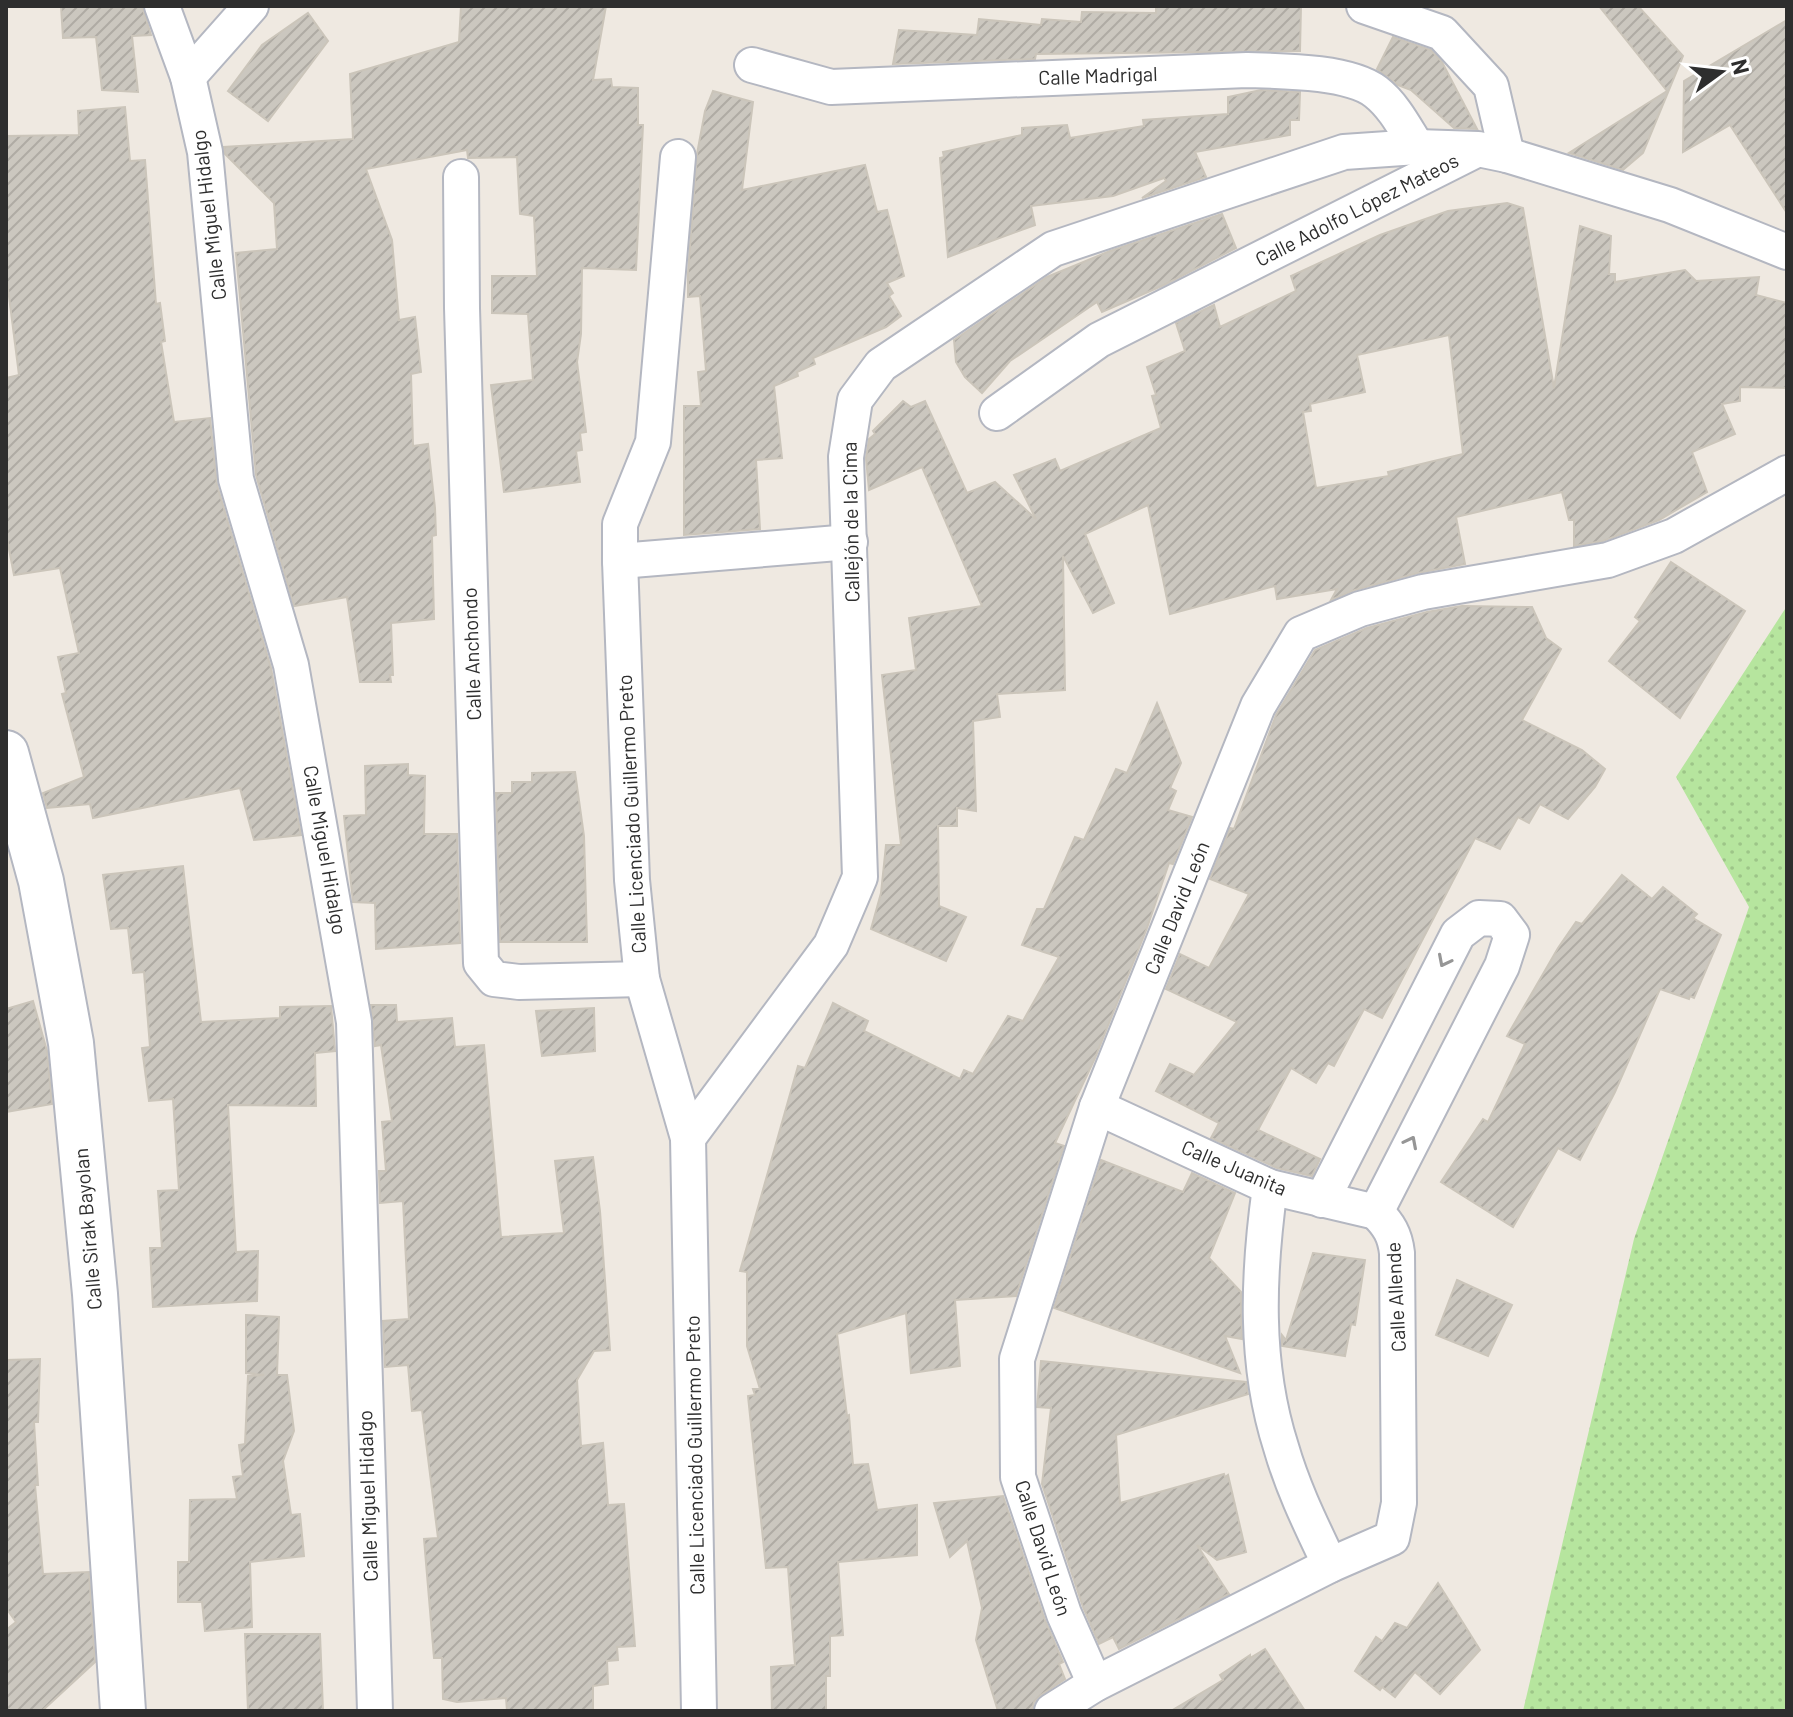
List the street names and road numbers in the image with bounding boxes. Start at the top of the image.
street label: Calle Madrigal [1038,61,1158,89]
street label: Calle Miguel Hidalgo [186,128,230,302]
street label: Calle Adolfo López Mateos [1251,147,1462,271]
street label: Callejón de la Cima [837,441,863,603]
street label: Calle Anchondo [457,587,485,721]
street label: Calle Licenciado Guillermo Preto [612,674,650,954]
street label: Calle Miguel Hidalgo [299,763,353,936]
street label: Calle David León [1138,838,1214,978]
street label: Calle Juanita [1178,1134,1291,1200]
street label: Calle Sirak Bayolan [68,1147,106,1311]
street label: Calle Allende [1380,1241,1410,1353]
street label: Calle Licenciado Guillermo Preto [680,1315,708,1595]
street label: Calle Miguel Hidalgo [352,1410,382,1582]
street label: Calle David León [1011,1477,1077,1619]

